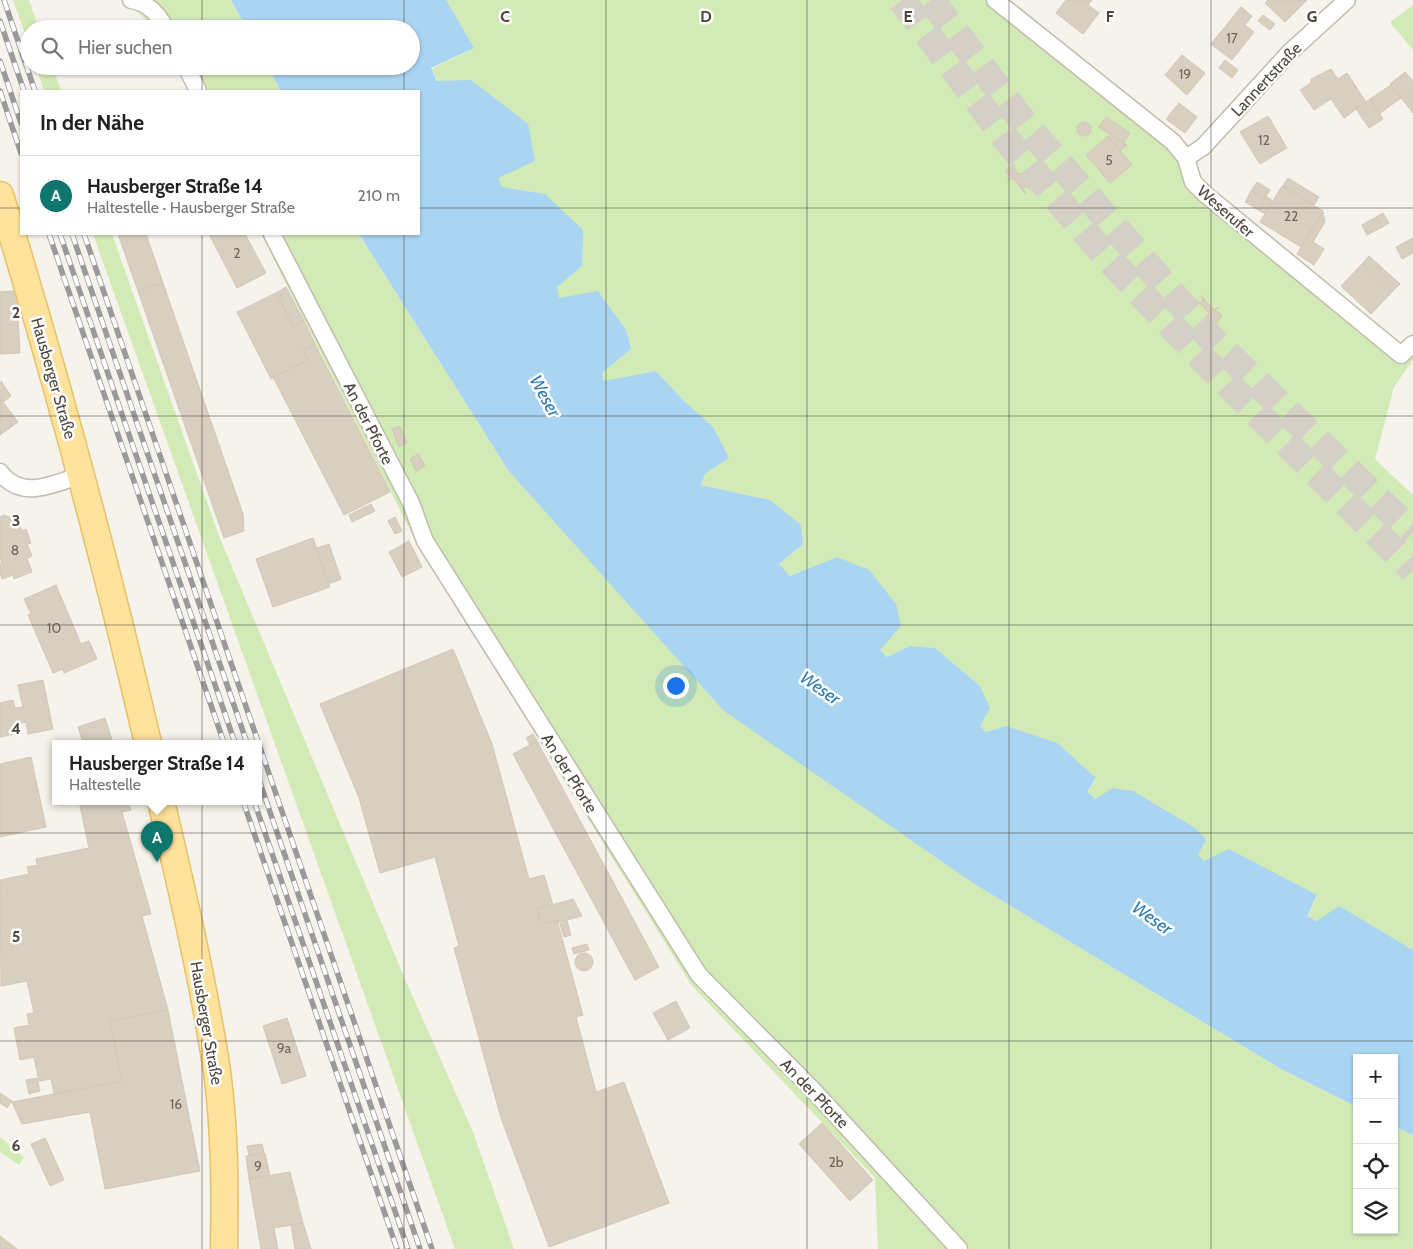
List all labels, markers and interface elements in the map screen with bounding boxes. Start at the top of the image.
text: C [500,7,510,26]
text: D [700,7,712,26]
text: E [903,7,913,26]
text: F [1106,7,1115,26]
text: G [1307,7,1317,26]
search box [20,20,420,75]
house number: 17 [1226,29,1238,47]
icon: search [38,34,66,62]
text: Hier suchen [78,36,172,59]
street label: Lannertstraße [1227,38,1305,120]
house number: 19 [1179,65,1191,83]
text: In der Nähe [40,110,144,135]
house number: 12 [1258,131,1270,149]
house number: 5 [1105,151,1113,169]
text: Hausberger Straße 14 [87,175,263,198]
street label: Weserufer [1193,181,1259,242]
text: A [51,186,61,205]
text: 210 m [358,186,400,205]
text: Haltestelle · Hausberger Straße [87,198,295,217]
house number: 22 [1284,207,1298,225]
house number: 2 [233,244,241,262]
text: 2 [12,303,20,322]
street label: Hausberger Straße [27,315,80,441]
water label: Weser [525,371,566,422]
street label: An der Pforte [340,379,397,468]
text: 3 [12,511,20,530]
house number: 8 [11,541,19,559]
house number: 10 [47,619,61,637]
water label: Weser [796,666,846,711]
your location [663,673,689,699]
text: 4 [11,719,21,738]
street label: An der Pforte [538,730,601,816]
popup [52,740,262,805]
text: Hausberger Straße 14 [69,752,245,775]
text: Haltestelle [69,775,141,794]
pin: A [141,821,173,862]
water label: Weser [1128,896,1178,941]
text: 5 [12,927,20,946]
street label: Hausberger Straße [186,960,227,1086]
house number: 9a [277,1039,292,1057]
street label: An der Pforte [777,1054,853,1132]
map controls [1353,1054,1398,1234]
button: + [1353,1054,1398,1099]
house number: 16 [170,1095,182,1113]
button: − [1353,1099,1398,1144]
text: 6 [12,1136,21,1155]
button: locate [1353,1144,1398,1189]
house number: 2b [828,1153,844,1171]
house number: 9 [254,1157,262,1175]
button: layers [1353,1189,1398,1234]

